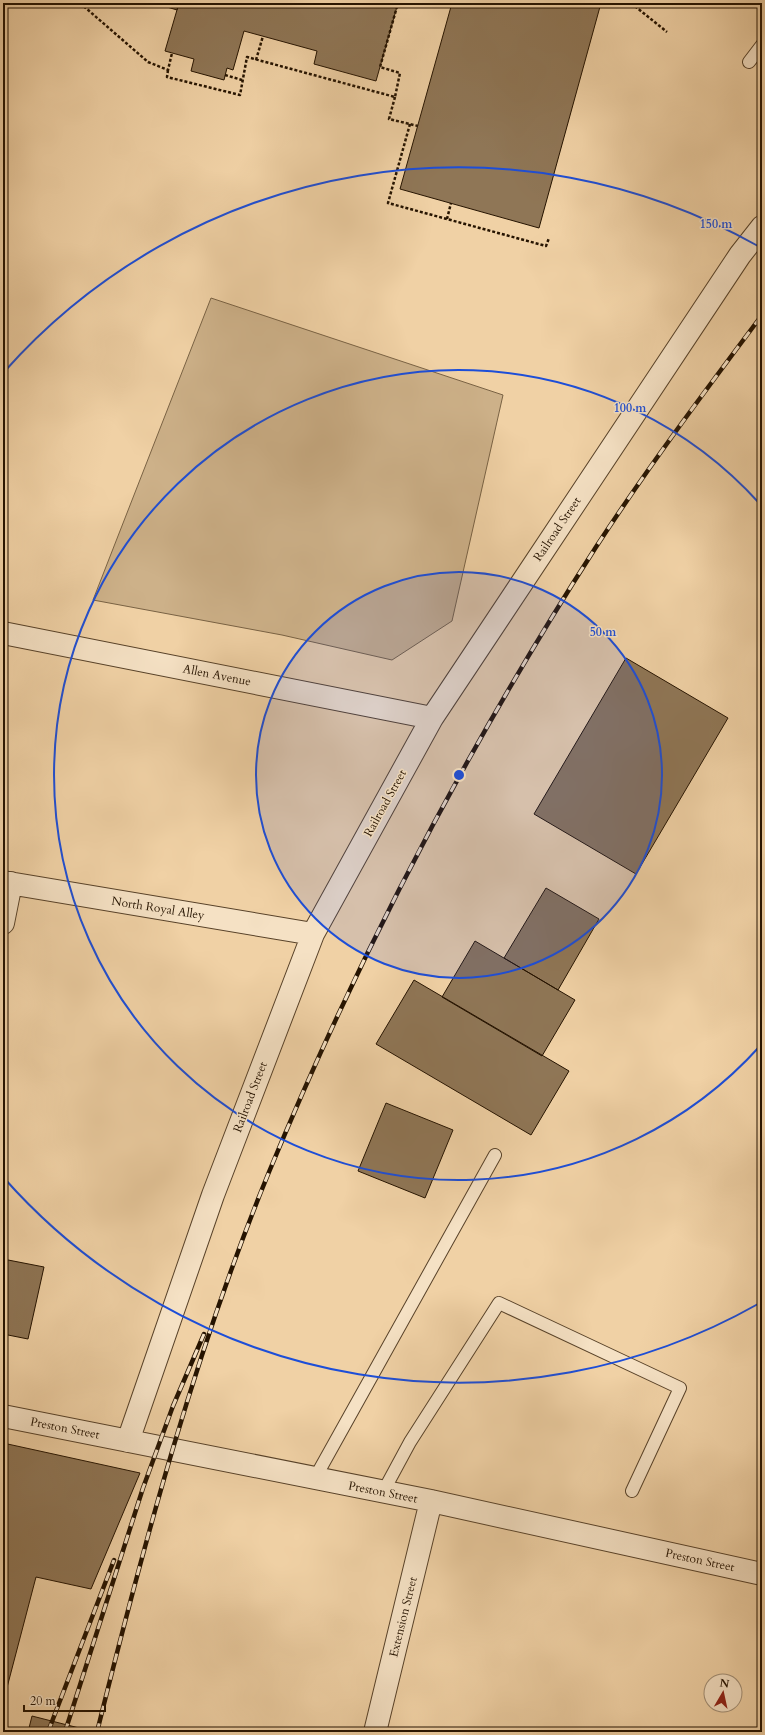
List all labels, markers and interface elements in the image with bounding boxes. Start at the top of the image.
text: 150 m [700,216,733,232]
text: 100 m [614,400,647,416]
street label: Railroad Street [530,493,585,564]
text: 50 m [590,624,617,640]
street label: Allen Avenue [182,661,252,689]
street label: Railroad Street [360,766,410,839]
centre of rings [452,768,466,782]
street label: North Royal Alley [110,893,206,923]
street label: Railroad Street [229,1059,271,1135]
street label: Preston Street [29,1413,101,1443]
street label: Preston Street [347,1477,419,1507]
street label: Preston Street [664,1545,736,1575]
street label: Extension Street [385,1575,421,1659]
north arrow [703,1673,743,1713]
text: N [719,1675,731,1692]
scale bar [24,1687,105,1713]
text: 20 m [30,1693,57,1709]

